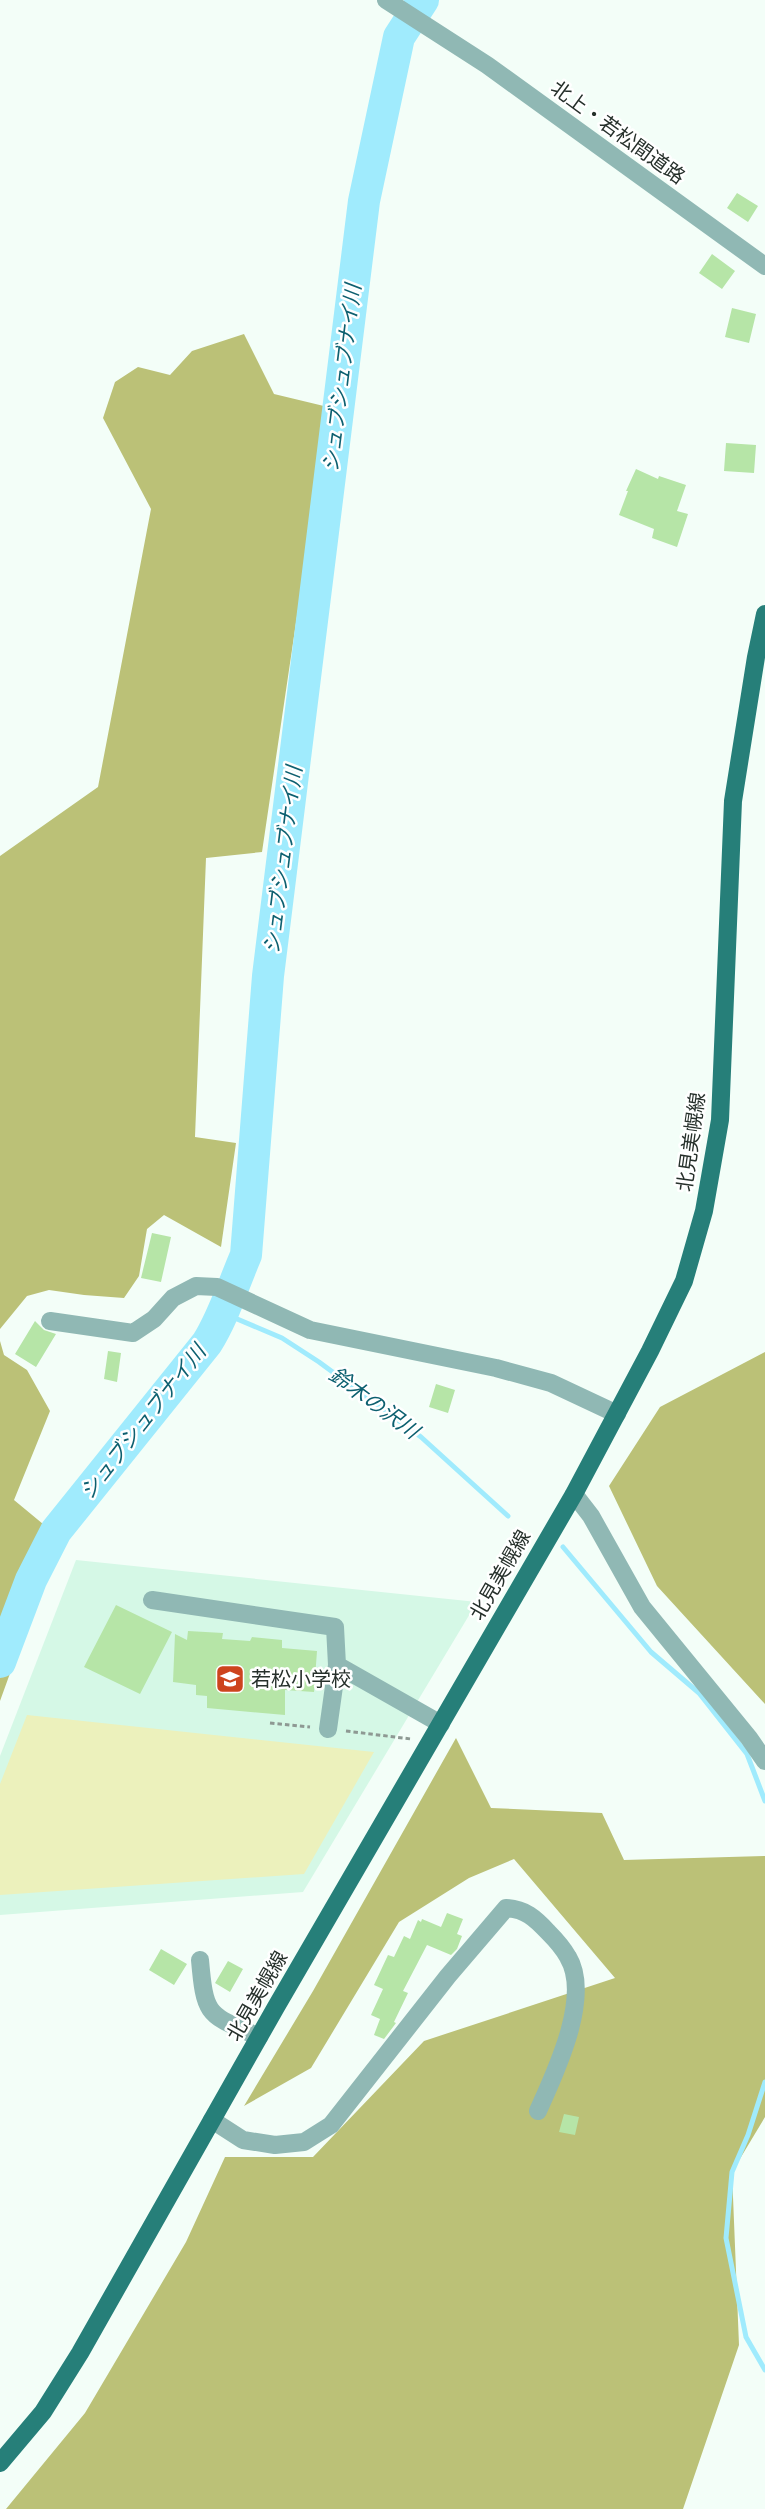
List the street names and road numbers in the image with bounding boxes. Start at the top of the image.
street label: 北上・若松間道路 [546,75,690,189]
street label: 北見美幌線 [672,1091,710,1193]
street label: 北見美幌線 [465,1526,535,1624]
street label: 北見美幌線 [222,1947,292,2045]

